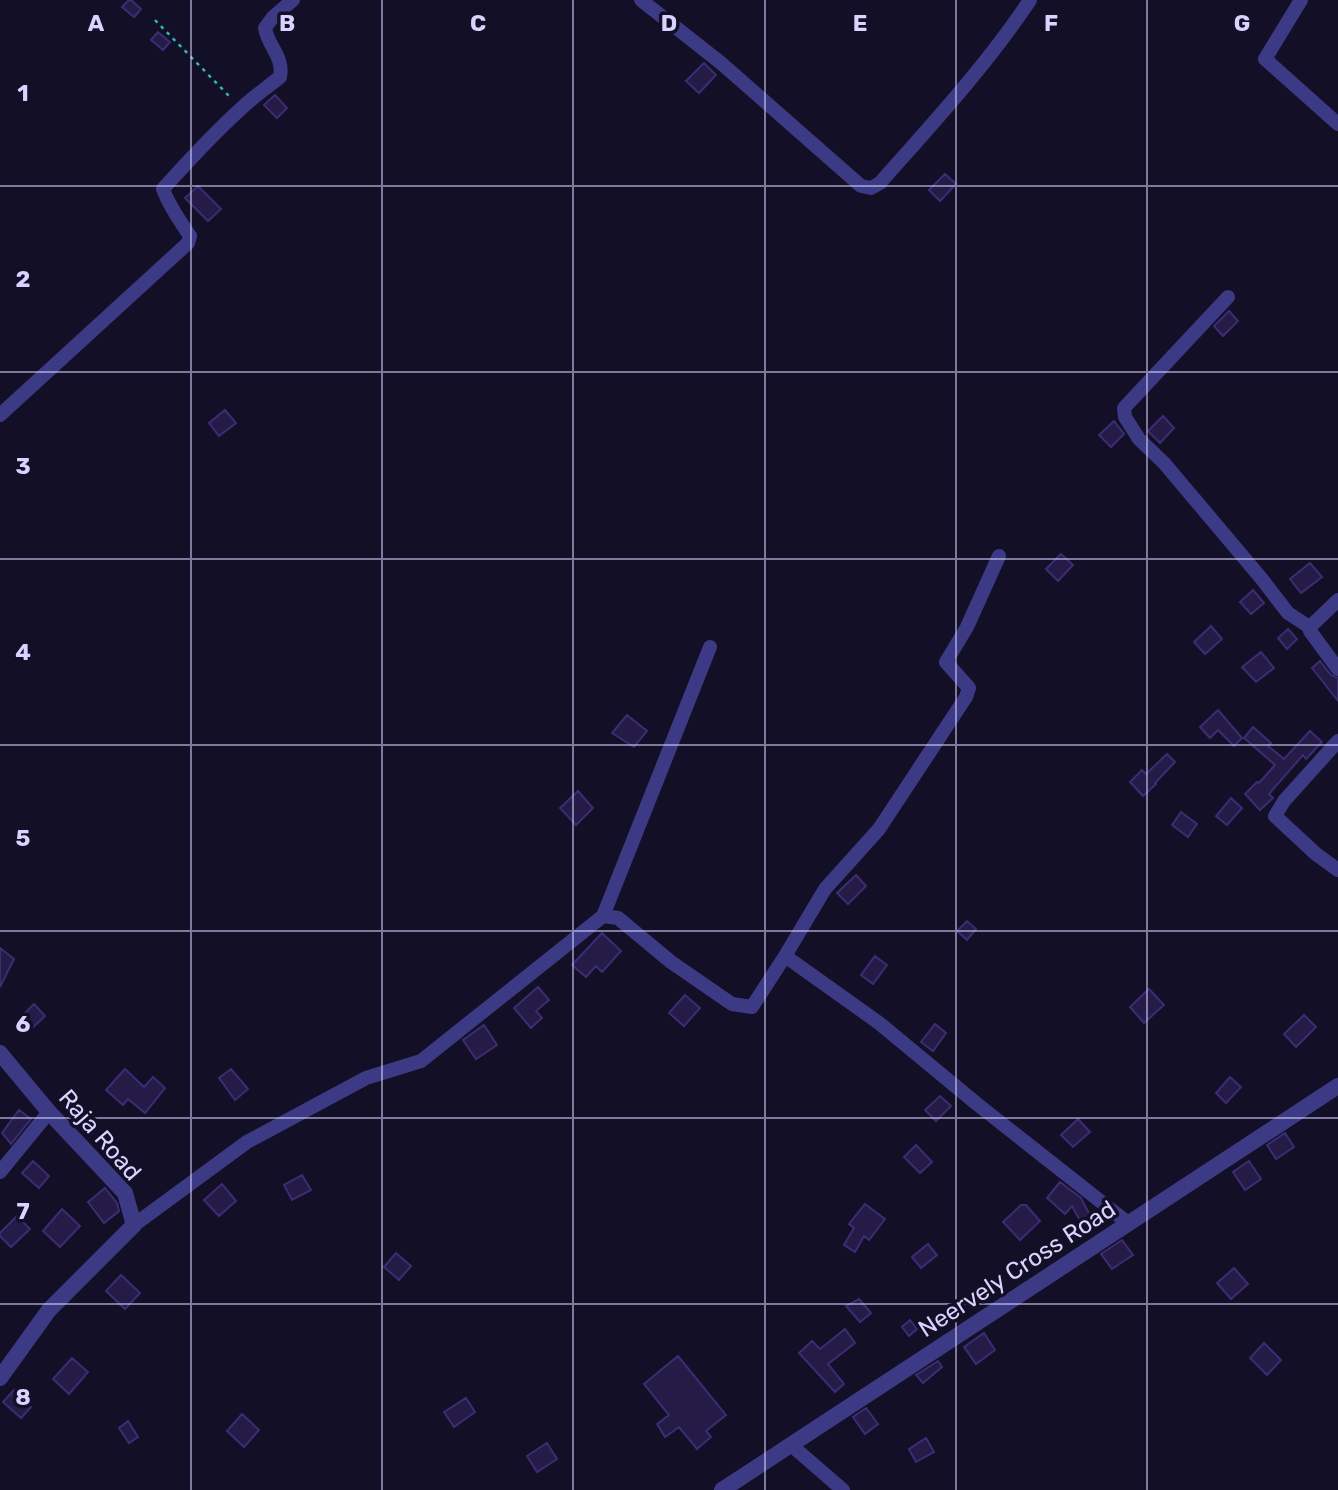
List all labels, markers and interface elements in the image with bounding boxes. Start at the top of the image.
text: A [88,9,105,37]
text: B [279,9,295,37]
text: C [470,9,486,37]
text: D [661,9,677,37]
text: E [853,9,867,37]
text: F [1044,9,1058,37]
text: G [1234,9,1250,37]
text: 1 [17,79,29,107]
text: 2 [16,265,30,293]
text: 3 [15,452,31,480]
text: 4 [15,638,31,666]
text: 5 [16,824,31,852]
text: 6 [16,1010,31,1038]
street label: Raja Road [53,1084,147,1186]
street label: Neervely Cross Road [913,1195,1121,1343]
text: 7 [16,1197,30,1225]
text: 8 [15,1383,31,1411]

